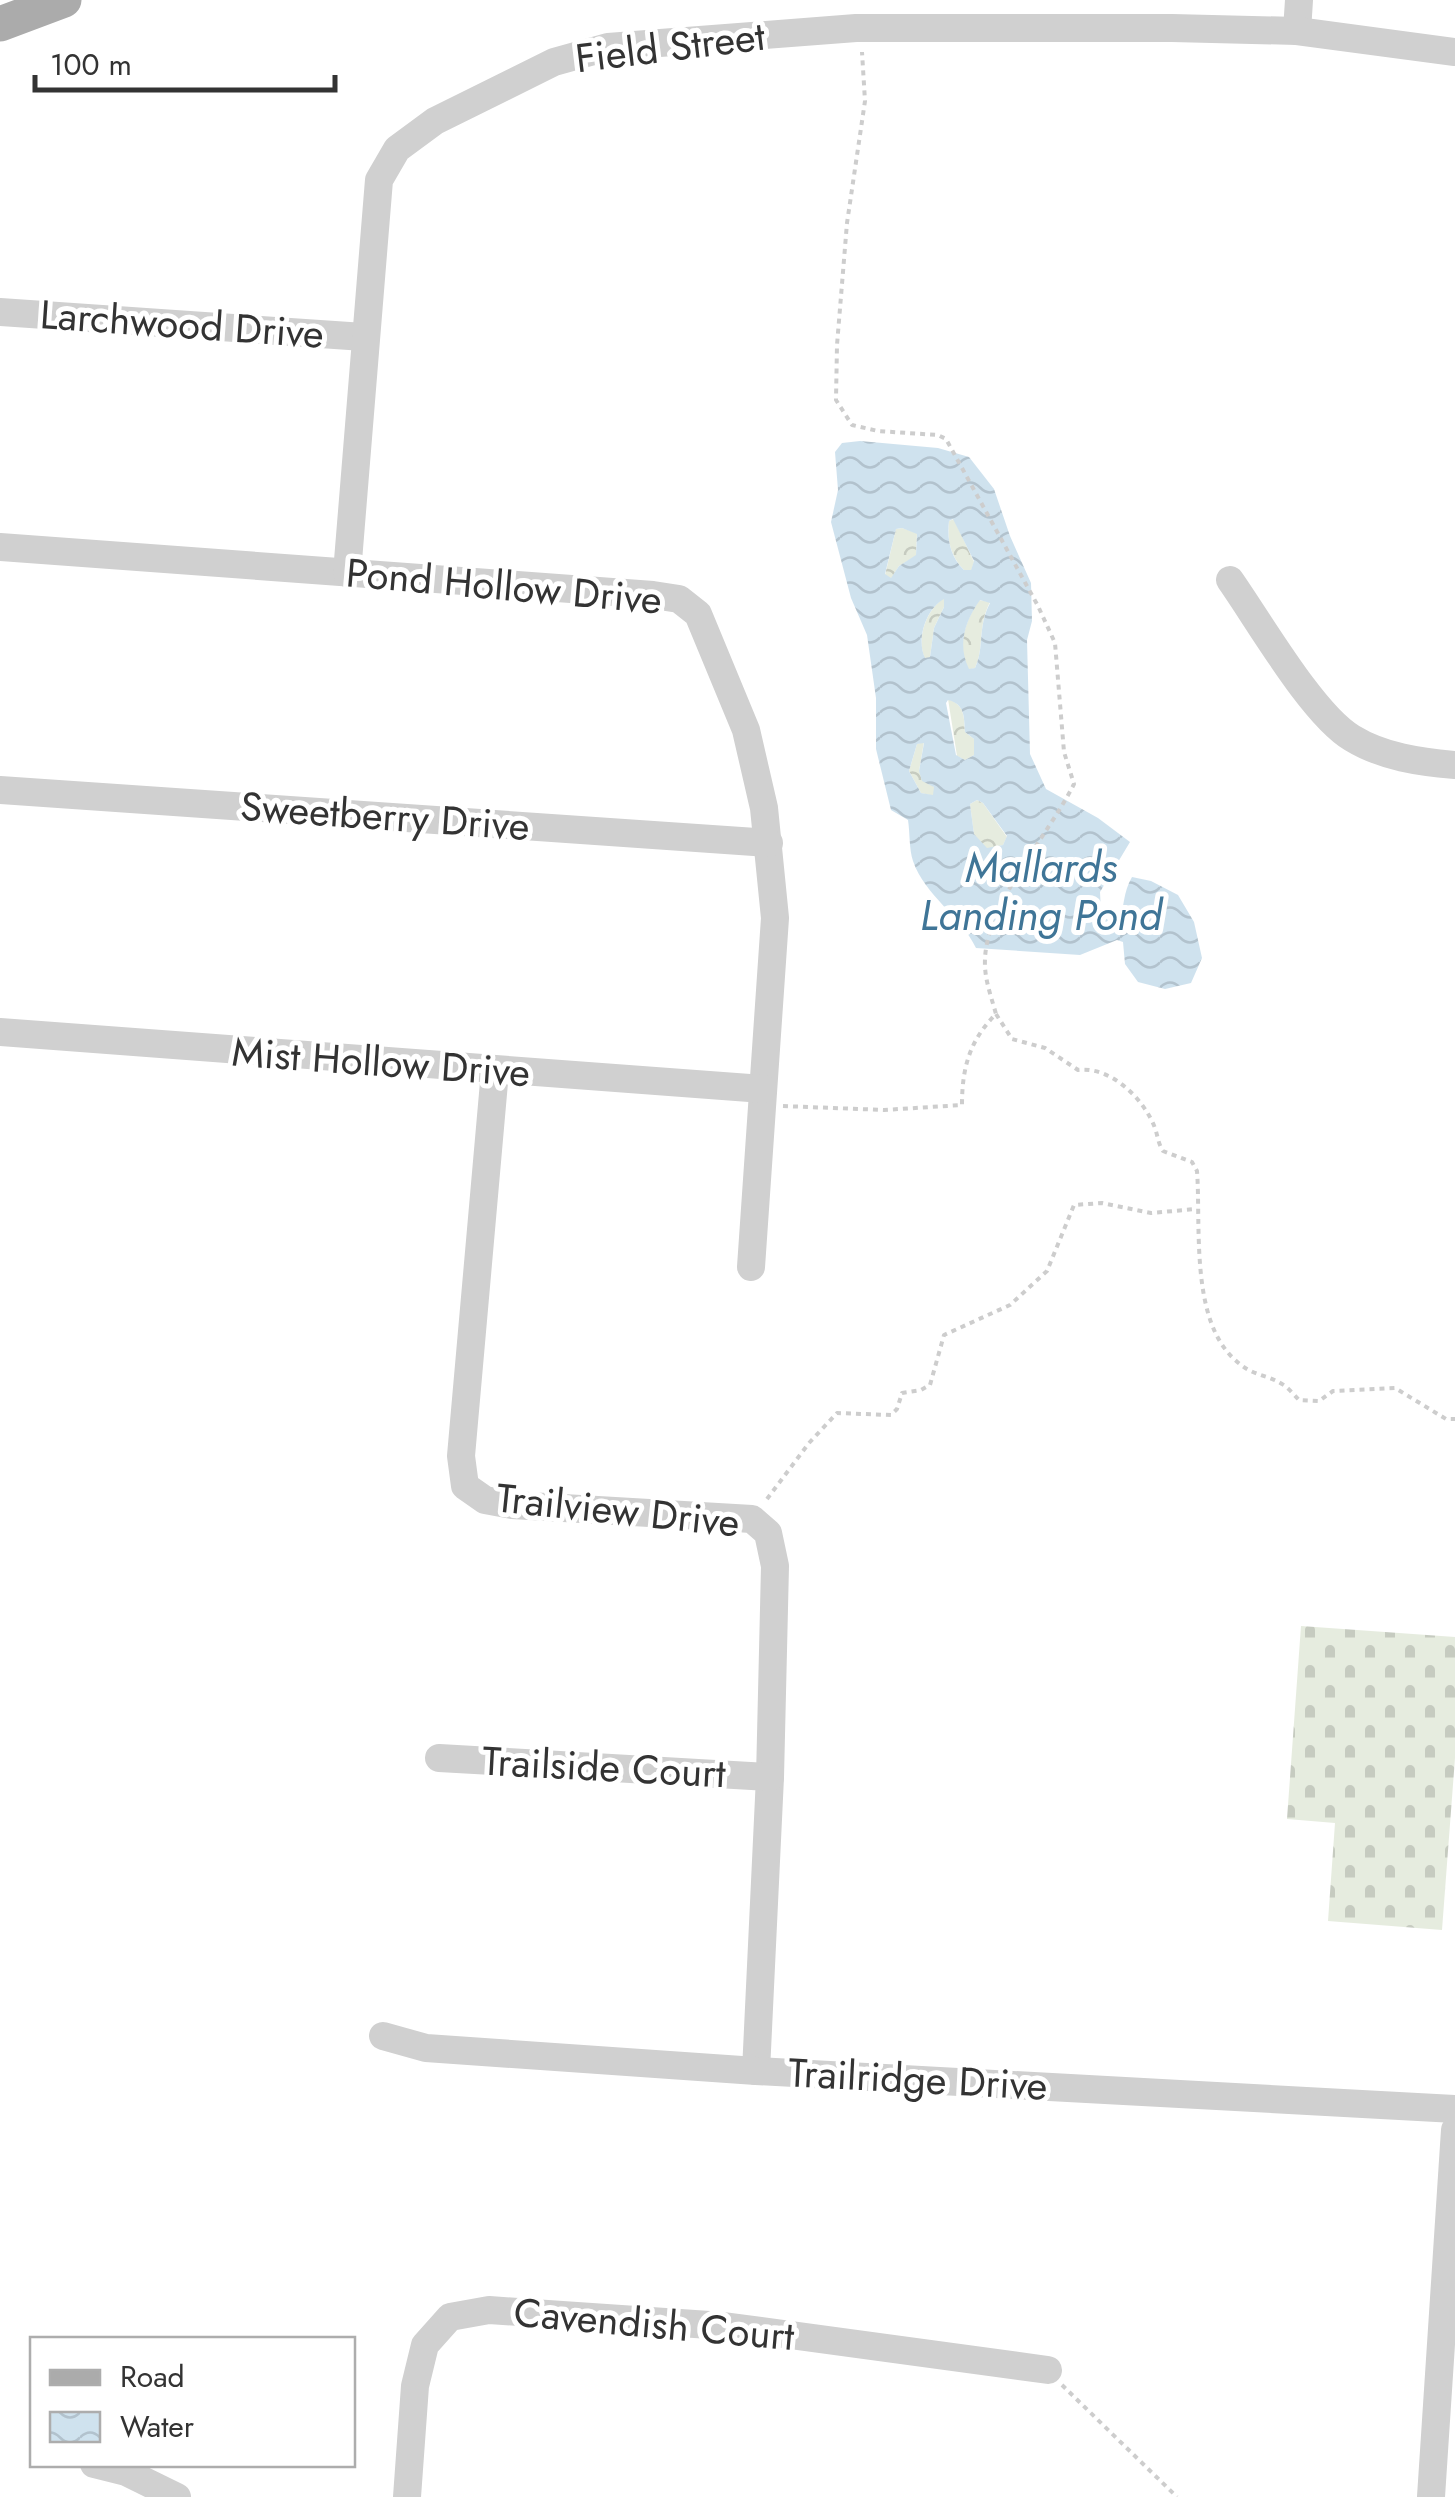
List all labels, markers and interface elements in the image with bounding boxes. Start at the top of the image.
street label: Field Street [572,7,768,87]
scale bar [35,30,335,92]
text: 100 m [50,43,132,86]
street label: Larchwood Drive [38,285,326,363]
street label: Pond Hollow Drive [344,543,664,629]
street label: Sweetberry Drive [238,777,532,855]
water label: Mallards Landing Pond [920,837,1164,946]
street label: Mist Hollow Drive [230,1023,532,1101]
street label: Trailview Drive [494,1468,742,1552]
street label: Trailside Court [481,1732,727,1802]
street label: Trailridge Drive [787,2043,1049,2115]
street label: Cavendish Court [512,2283,797,2365]
legend [30,2337,355,2467]
text: Road [120,2355,185,2398]
text: Water [120,2405,195,2448]

